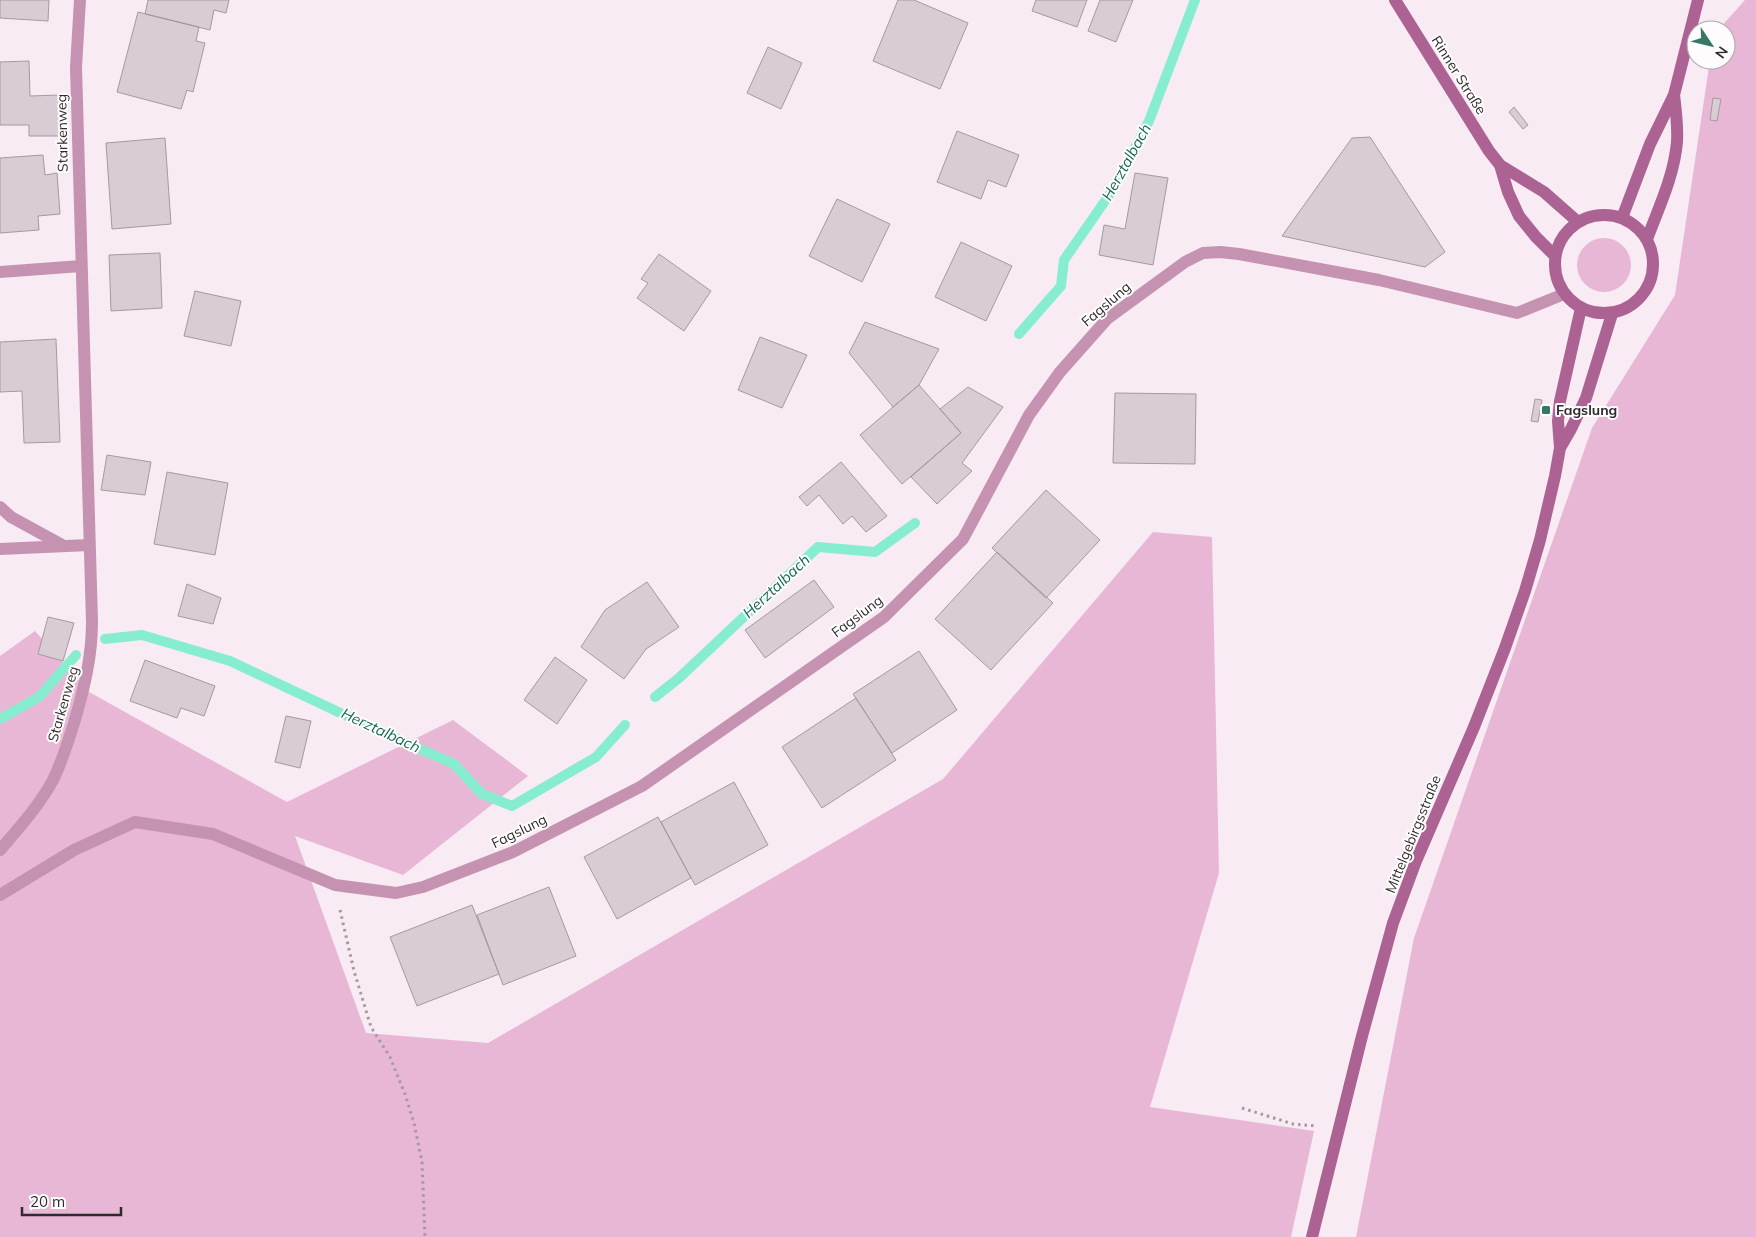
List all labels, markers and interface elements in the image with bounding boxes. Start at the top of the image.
north arrow [1686,20,1736,70]
street label: Rinner Straße [1428,32,1490,118]
text: N [1711,43,1732,62]
street label: Starkenweg [52,94,72,172]
water label: Herztalbach [1097,120,1155,204]
street label: Fagslung [1078,278,1134,330]
place label: Fagslung [1556,401,1617,419]
marker: Fagslung [1540,404,1552,416]
water label: Herztalbach [738,550,814,622]
street label: Fagslung [828,591,886,641]
street label: Starkenweg [44,664,82,744]
water label: Herztalbach [338,703,424,757]
street label: Mittelgebirgsstraße [1381,772,1445,896]
street label: Fagslung [488,810,550,852]
scale bar [22,1184,121,1216]
text: 20 m [30,1192,65,1211]

